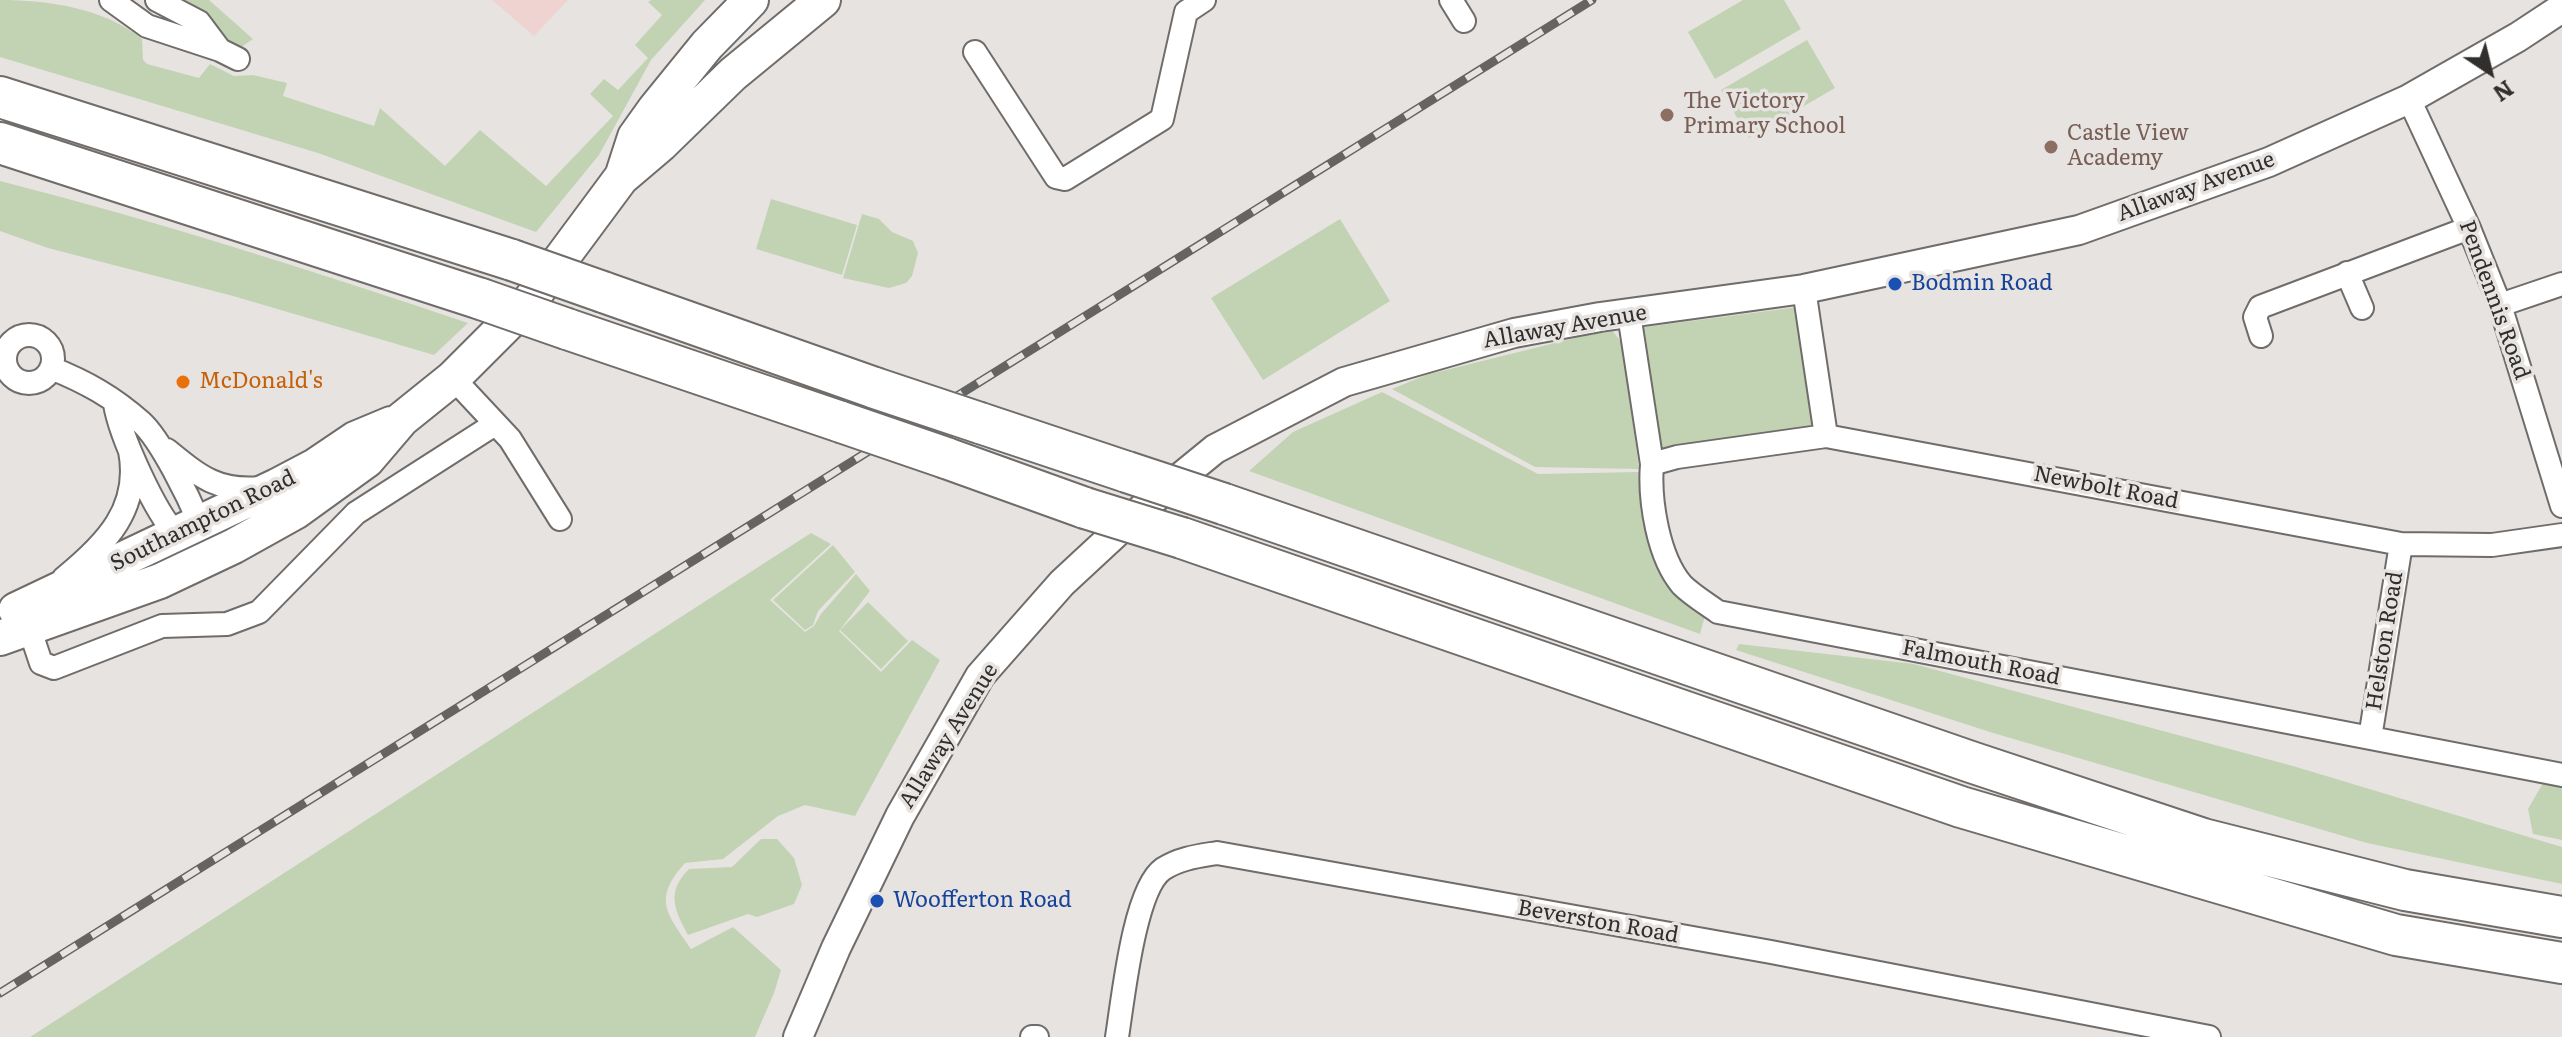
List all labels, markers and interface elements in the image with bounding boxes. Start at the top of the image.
north arrow [2450,32,2530,112]
text: N [2487,73,2521,111]
place label: The Victory Primary School [1683,89,1846,140]
marker: The Victory Primary School [1658,106,1676,124]
place label: Castle View Academy [2067,121,2189,172]
marker: Castle View Academy [2042,138,2060,156]
street label: Allaway Avenue [2114,146,2278,228]
street label: Pendennis Road [2453,217,2535,383]
place label: Bodmin Road [1911,271,2053,297]
marker: Bodmin Road [1886,275,1904,293]
street label: Allaway Avenue [1481,300,1649,354]
place label: McDonald's [199,369,323,395]
marker: McDonald's [174,373,192,391]
street label: Newbolt Road [2031,461,2181,515]
street label: Southampton Road [106,465,300,577]
street label: Helston Road [2361,570,2409,712]
street label: Falmouth Road [1900,635,2062,691]
street label: Allaway Avenue [894,659,1004,813]
place label: Woofferton Road [893,888,1072,914]
marker: Woofferton Road [868,892,886,910]
street label: Beverston Road [1515,895,1681,949]

